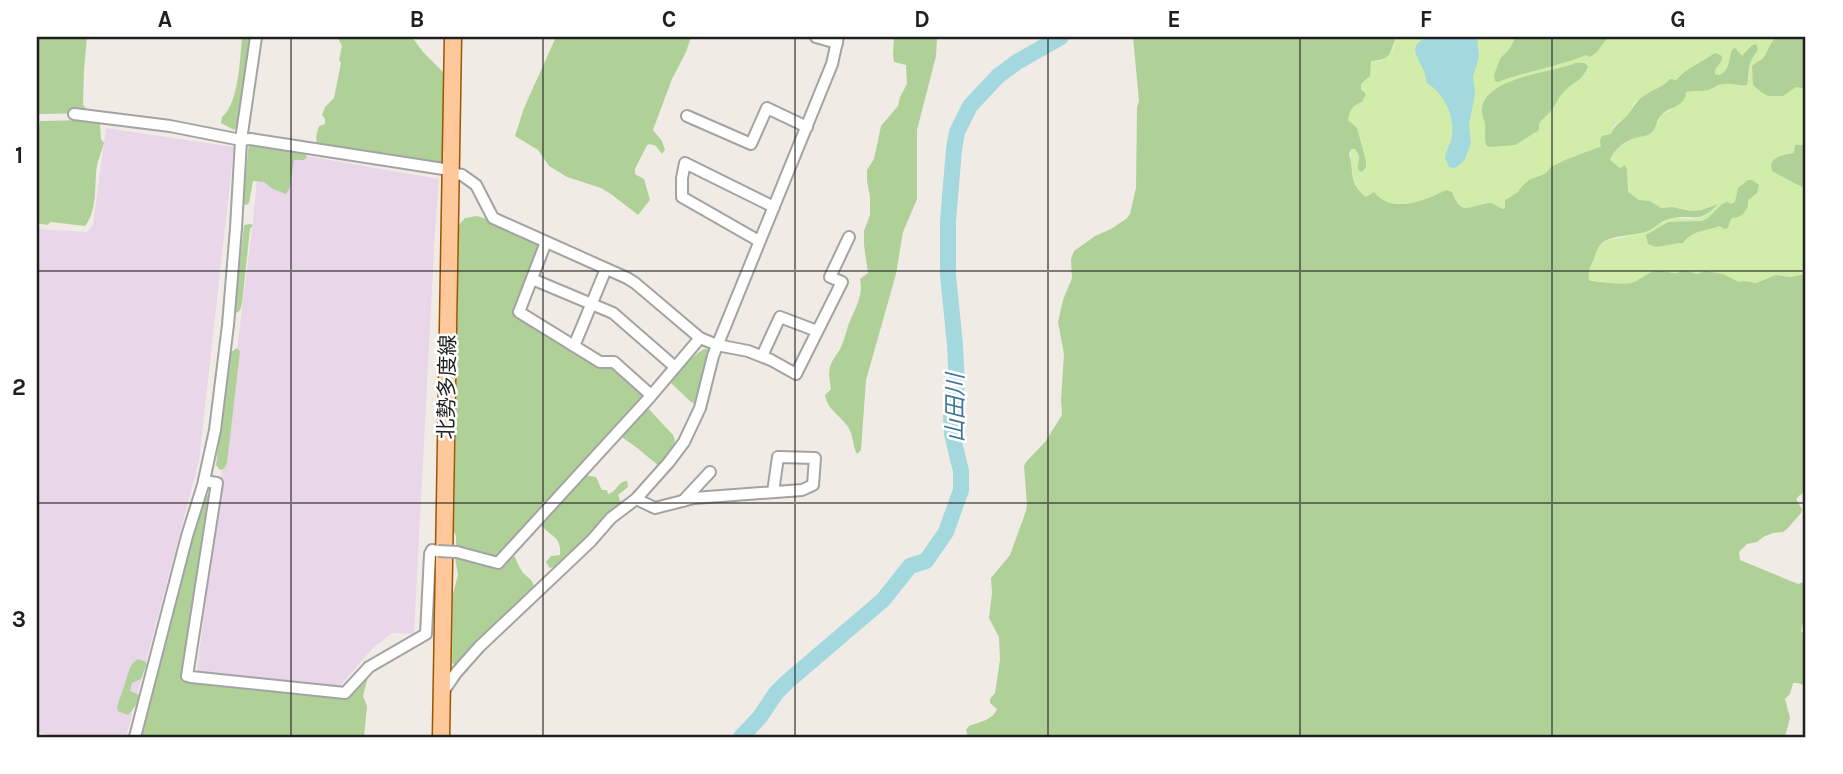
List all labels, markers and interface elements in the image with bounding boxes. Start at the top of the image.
text: A [158,6,172,33]
text: B [410,6,424,33]
text: C [662,6,676,33]
text: D [914,6,930,33]
text: E [1167,6,1181,33]
text: F [1420,6,1432,33]
text: G [1670,6,1686,33]
text: 1 [15,142,23,169]
street label: 北勢多度線 [434,334,460,440]
water label: 山田川 [942,371,969,443]
text: 2 [12,374,26,401]
text: 3 [12,606,26,633]

